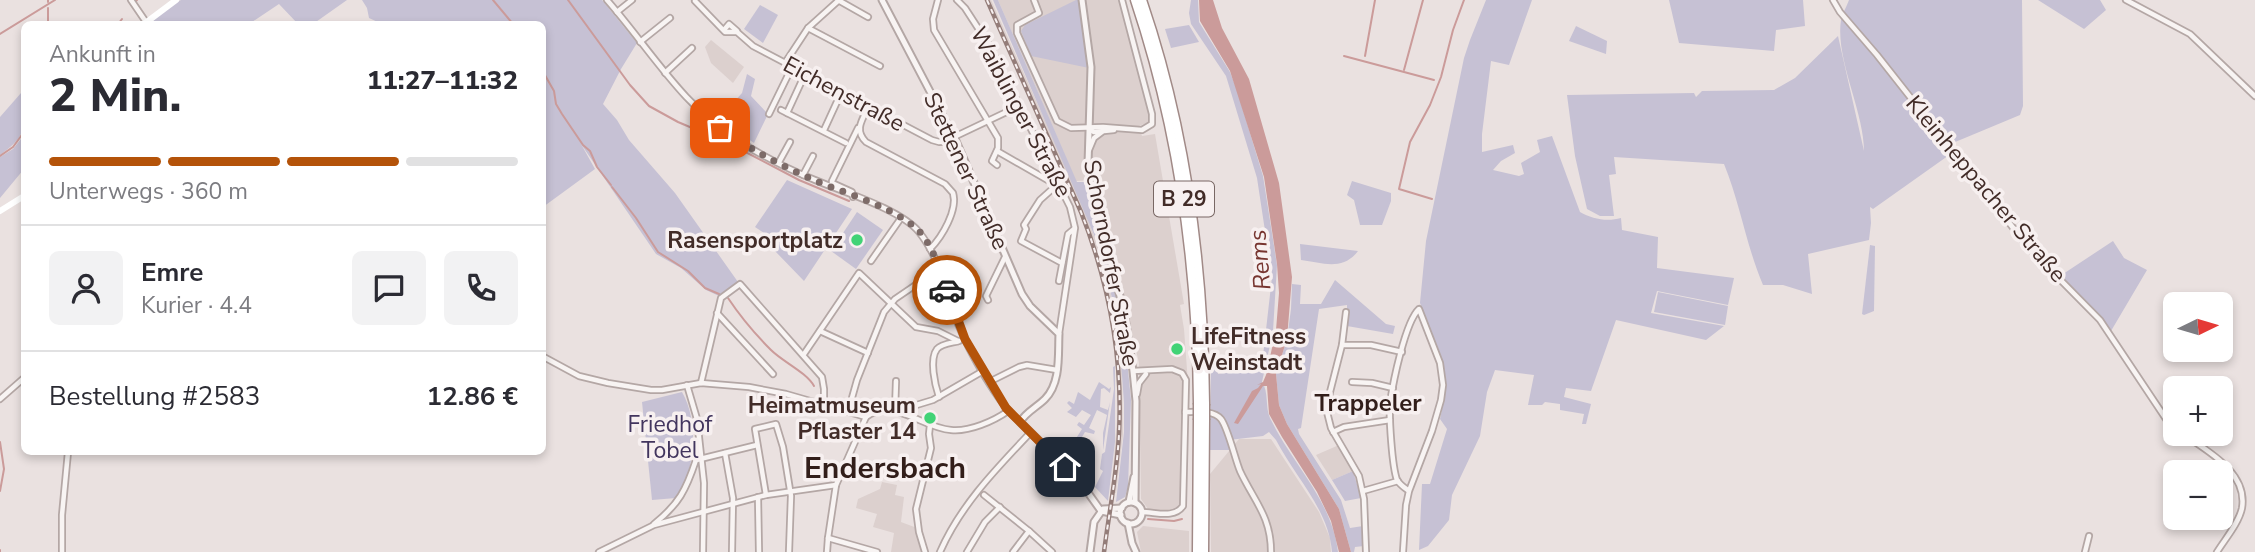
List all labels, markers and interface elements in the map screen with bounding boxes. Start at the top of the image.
street label: Waiblinger Straße [963,21,1079,203]
text: Ankunft in [49,39,156,70]
street label: Eichenstraße [778,49,910,139]
text: 11:27–11:32 [367,63,518,98]
text: 2 Min. [49,64,181,127]
street label: Stettener Straße [916,87,1016,255]
street label: Kleinheppacher Straße [1899,89,2073,289]
pin [690,98,750,158]
icon: bag [701,109,739,147]
street label: Schorndorfer Straße [1076,157,1146,369]
text: Unterwegs · 360 m [49,176,248,207]
road number: B 29 [1154,182,1214,216]
place label: Rasensportplatz [667,225,843,256]
water label: Rems [1241,228,1279,292]
marker: Rasensportplatz [849,232,865,248]
button: person [49,251,123,325]
button: chat [352,251,426,325]
button: phone [444,251,518,325]
text: Emre [141,255,203,290]
courier [912,255,982,325]
icon: car [928,271,966,309]
text: Kurier · 4.4 [141,290,252,321]
north arrow [2163,292,2233,362]
map controls [2163,292,2233,530]
place label: LifeFitness Weinstadt [1191,321,1306,378]
marker: LifeFitness Weinstadt [1169,341,1185,357]
button: + [2163,376,2233,446]
text: Bestellung #2583 [49,379,260,414]
text: 12.86 € [427,379,518,414]
district label: Trappeler [1314,387,1422,419]
place label: Heimatmuseum Pflaster 14 [748,390,916,447]
park label: Friedhof Tobel [628,409,713,466]
marker: Heimatmuseum Pflaster 14 [922,410,938,426]
pin [1035,437,1095,497]
district label: Endersbach [804,448,966,489]
icon: home [1046,448,1084,486]
button: − [2163,460,2233,530]

